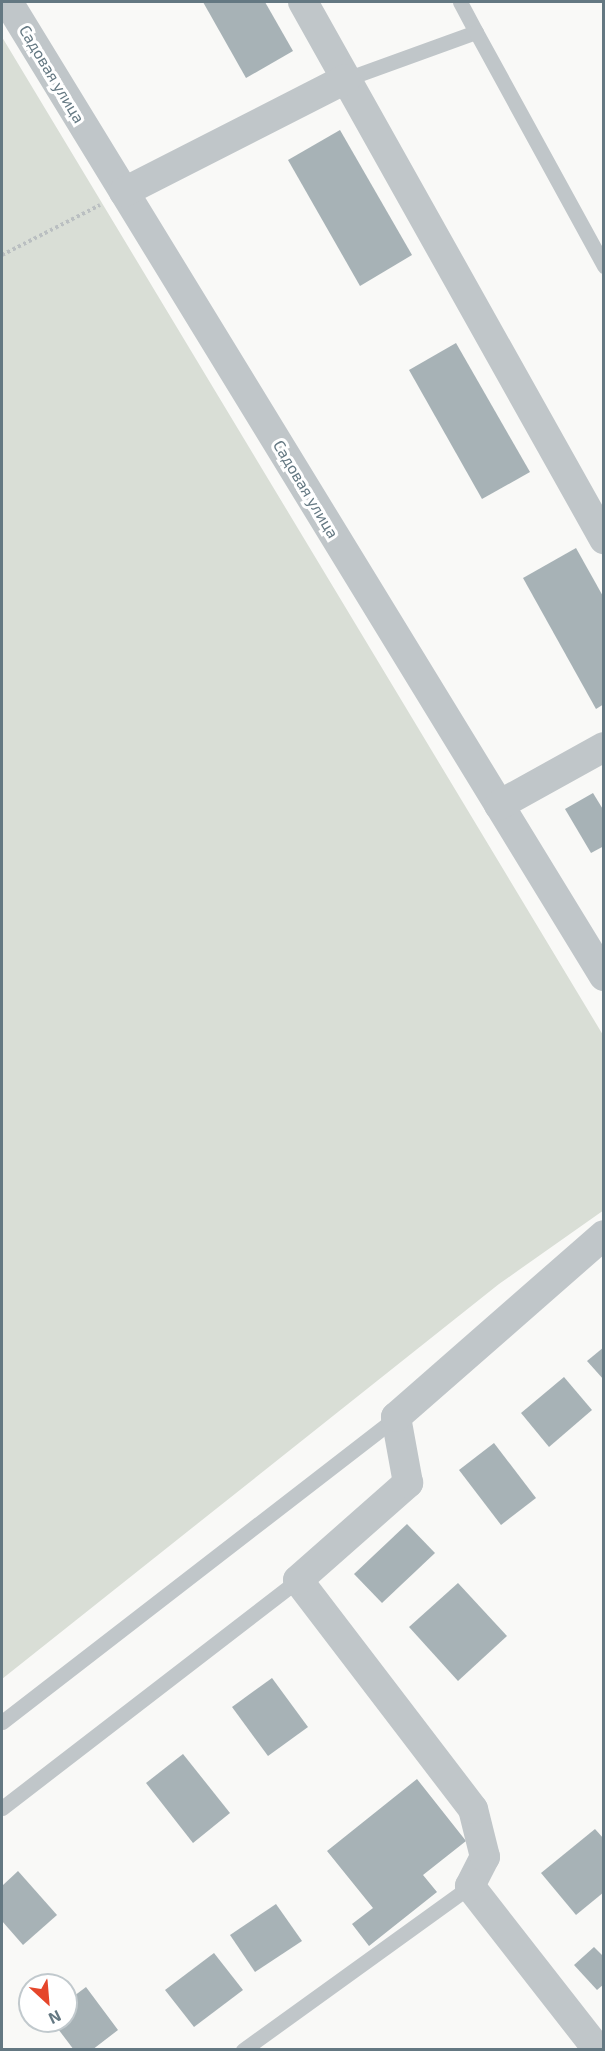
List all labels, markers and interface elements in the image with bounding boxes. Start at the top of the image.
street label: Садовая улица [15,21,89,127]
street label: Садовая улица [269,436,343,542]
north arrow [18,1973,78,2033]
text: N [46,2007,65,2029]

